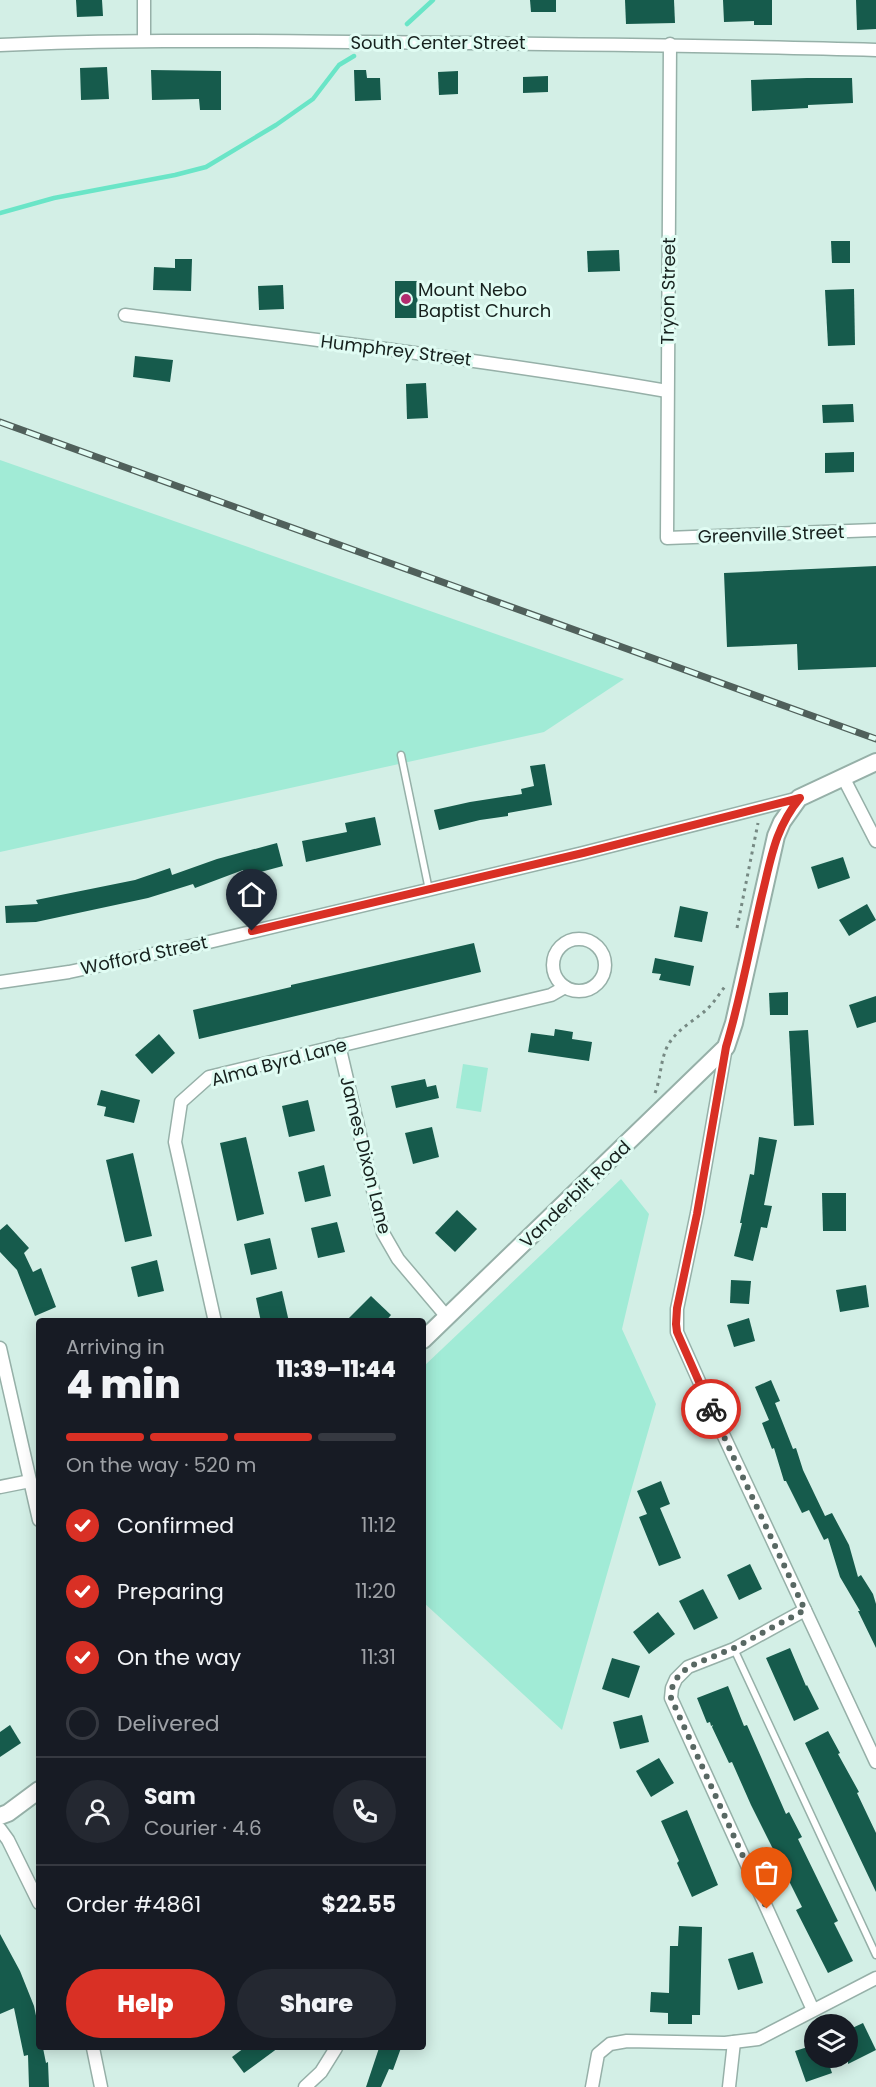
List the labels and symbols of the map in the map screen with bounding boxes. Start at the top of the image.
street label: South Center Street [351,30,526,55]
street label: Tryon Street [655,237,681,345]
place label: Mount Nebo Baptist Church [418,277,551,323]
marker: Mount Nebo Baptist Church [399,292,413,306]
street label: Humphrey Street [319,328,473,372]
street label: Greenville Street [697,519,845,549]
pin [226,869,277,931]
street label: Wofford Street [78,929,210,981]
street label: Alma Byrd Lane [208,1032,350,1092]
street label: James Dixon Lane [334,1073,398,1237]
street label: Vanderbilt Road [514,1135,636,1253]
courier [681,1379,741,1439]
pin [741,1847,792,1909]

